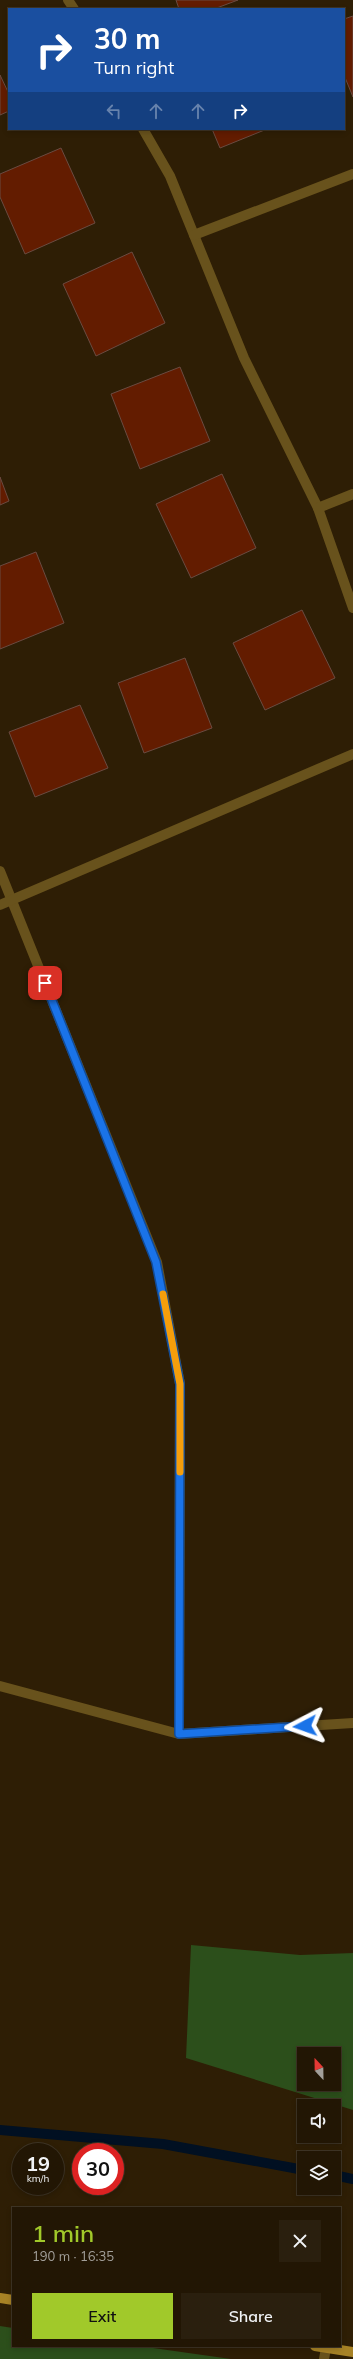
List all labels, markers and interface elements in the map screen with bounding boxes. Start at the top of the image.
text: 30 m [94,21,160,56]
icon: right [28,24,80,76]
text: Turn right [94,56,174,79]
icon: left [103,100,125,122]
icon: ahead [145,100,167,122]
icon: ahead [187,100,209,122]
icon: right [229,100,251,122]
pin [28,966,62,1000]
icon: arrive [34,972,56,994]
position arrow [284,1705,326,1747]
north arrow [297,2047,341,2091]
map controls [297,2047,341,2195]
button: sound [297,2099,341,2143]
speed limit sign: 30 [72,2143,124,2195]
text: 19 [26,2151,50,2176]
button: layers [297,2151,341,2195]
text: km/h [27,2172,49,2185]
text: 1 min [32,2218,94,2248]
button: close [279,2220,321,2262]
text: 190 m · 16:35 [32,2248,114,2264]
button: Exit [32,2293,173,2339]
button: Share [181,2293,321,2339]

